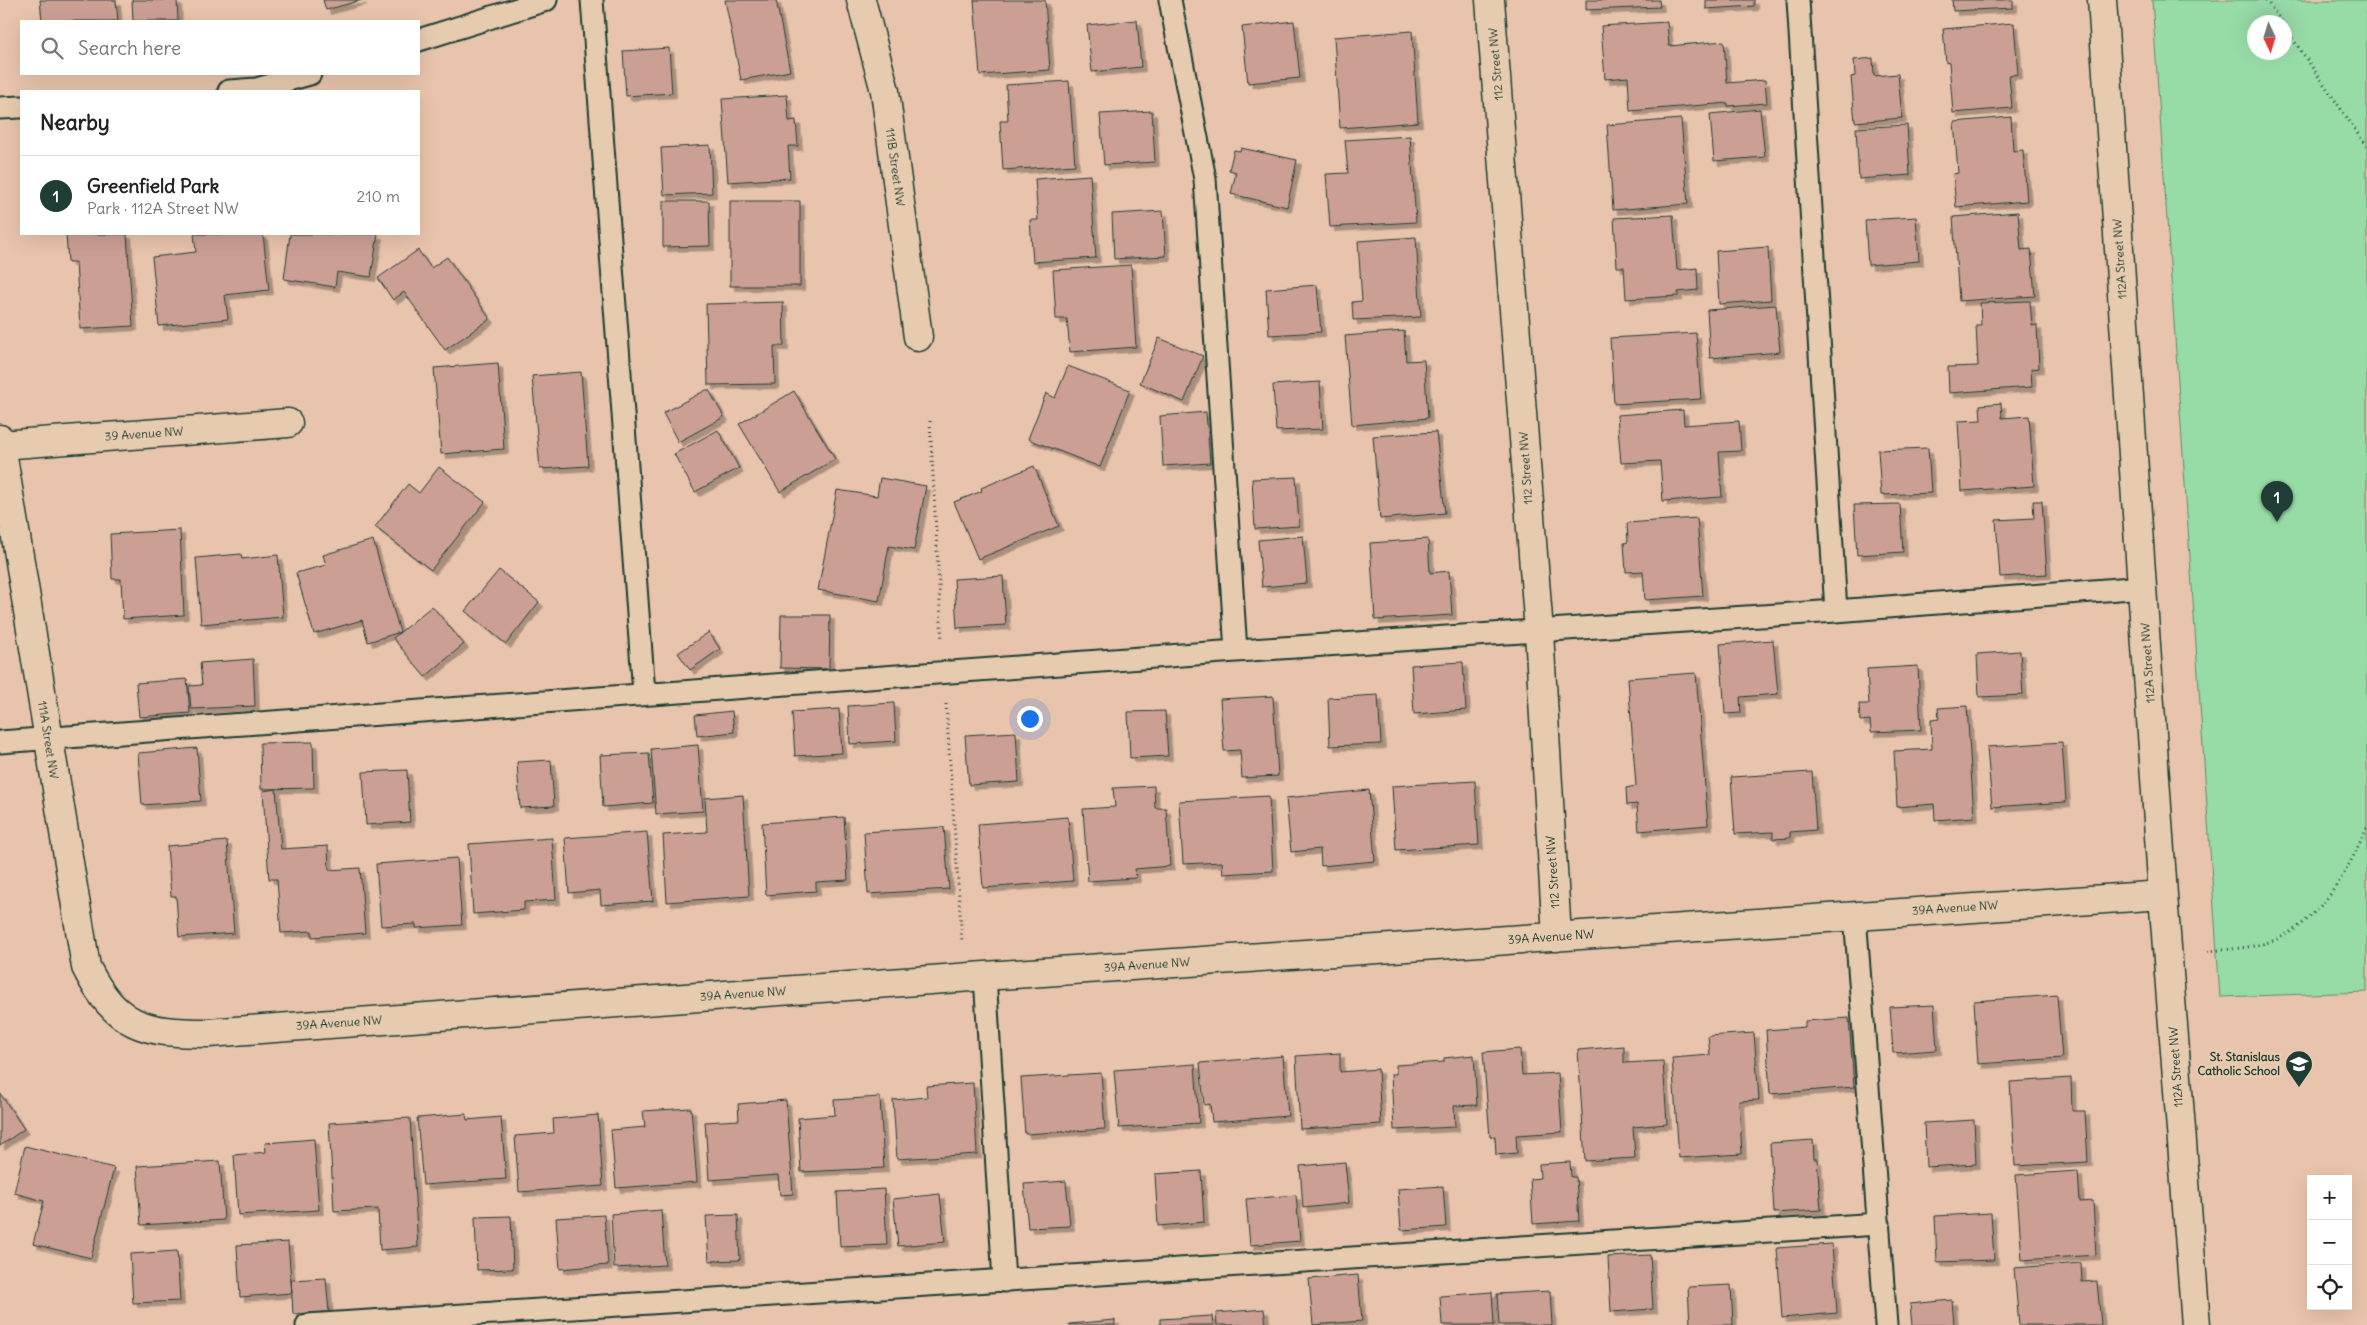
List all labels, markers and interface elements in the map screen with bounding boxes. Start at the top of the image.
north arrow [2247,15,2292,60]
search box [20,20,420,75]
street label: 112 Street NW [1485,27,1506,101]
icon: search [38,34,66,62]
text: Search here [78,36,181,60]
text: Nearby [40,109,110,136]
street label: 111B Street NW [883,127,908,207]
text: Greenfield Park [87,174,219,198]
text: 1 [53,186,59,206]
text: 210 m [357,186,400,206]
text: Park · 112A Street NW [87,198,239,218]
street label: 112A Street NW [2109,218,2130,300]
street label: 39 Avenue NW [104,423,184,444]
street label: 112 Street NW [1515,431,1536,505]
pin: 1 [2261,481,2293,522]
street label: 112A Street NW [2137,622,2158,704]
street label: 111A Street NW [35,700,62,780]
your location [1017,706,1043,732]
street label: 112 Street NW [1542,835,1563,909]
street label: 39A Avenue NW [1911,897,1999,918]
street label: 39A Avenue NW [1507,926,1595,947]
street label: 39A Avenue NW [1103,954,1191,975]
street label: 39A Avenue NW [699,983,787,1004]
street label: 39A Avenue NW [295,1012,383,1033]
street label: 112A Street NW [2165,1026,2186,1108]
place label: St. Stanislaus Catholic School [2197,1049,2281,1078]
school or university icon: St. Stanislaus Catholic School [2284,1049,2314,1088]
map controls [2307,1175,2352,1310]
button: + [2307,1175,2352,1220]
button: − [2307,1220,2352,1265]
button: locate [2307,1265,2352,1310]

